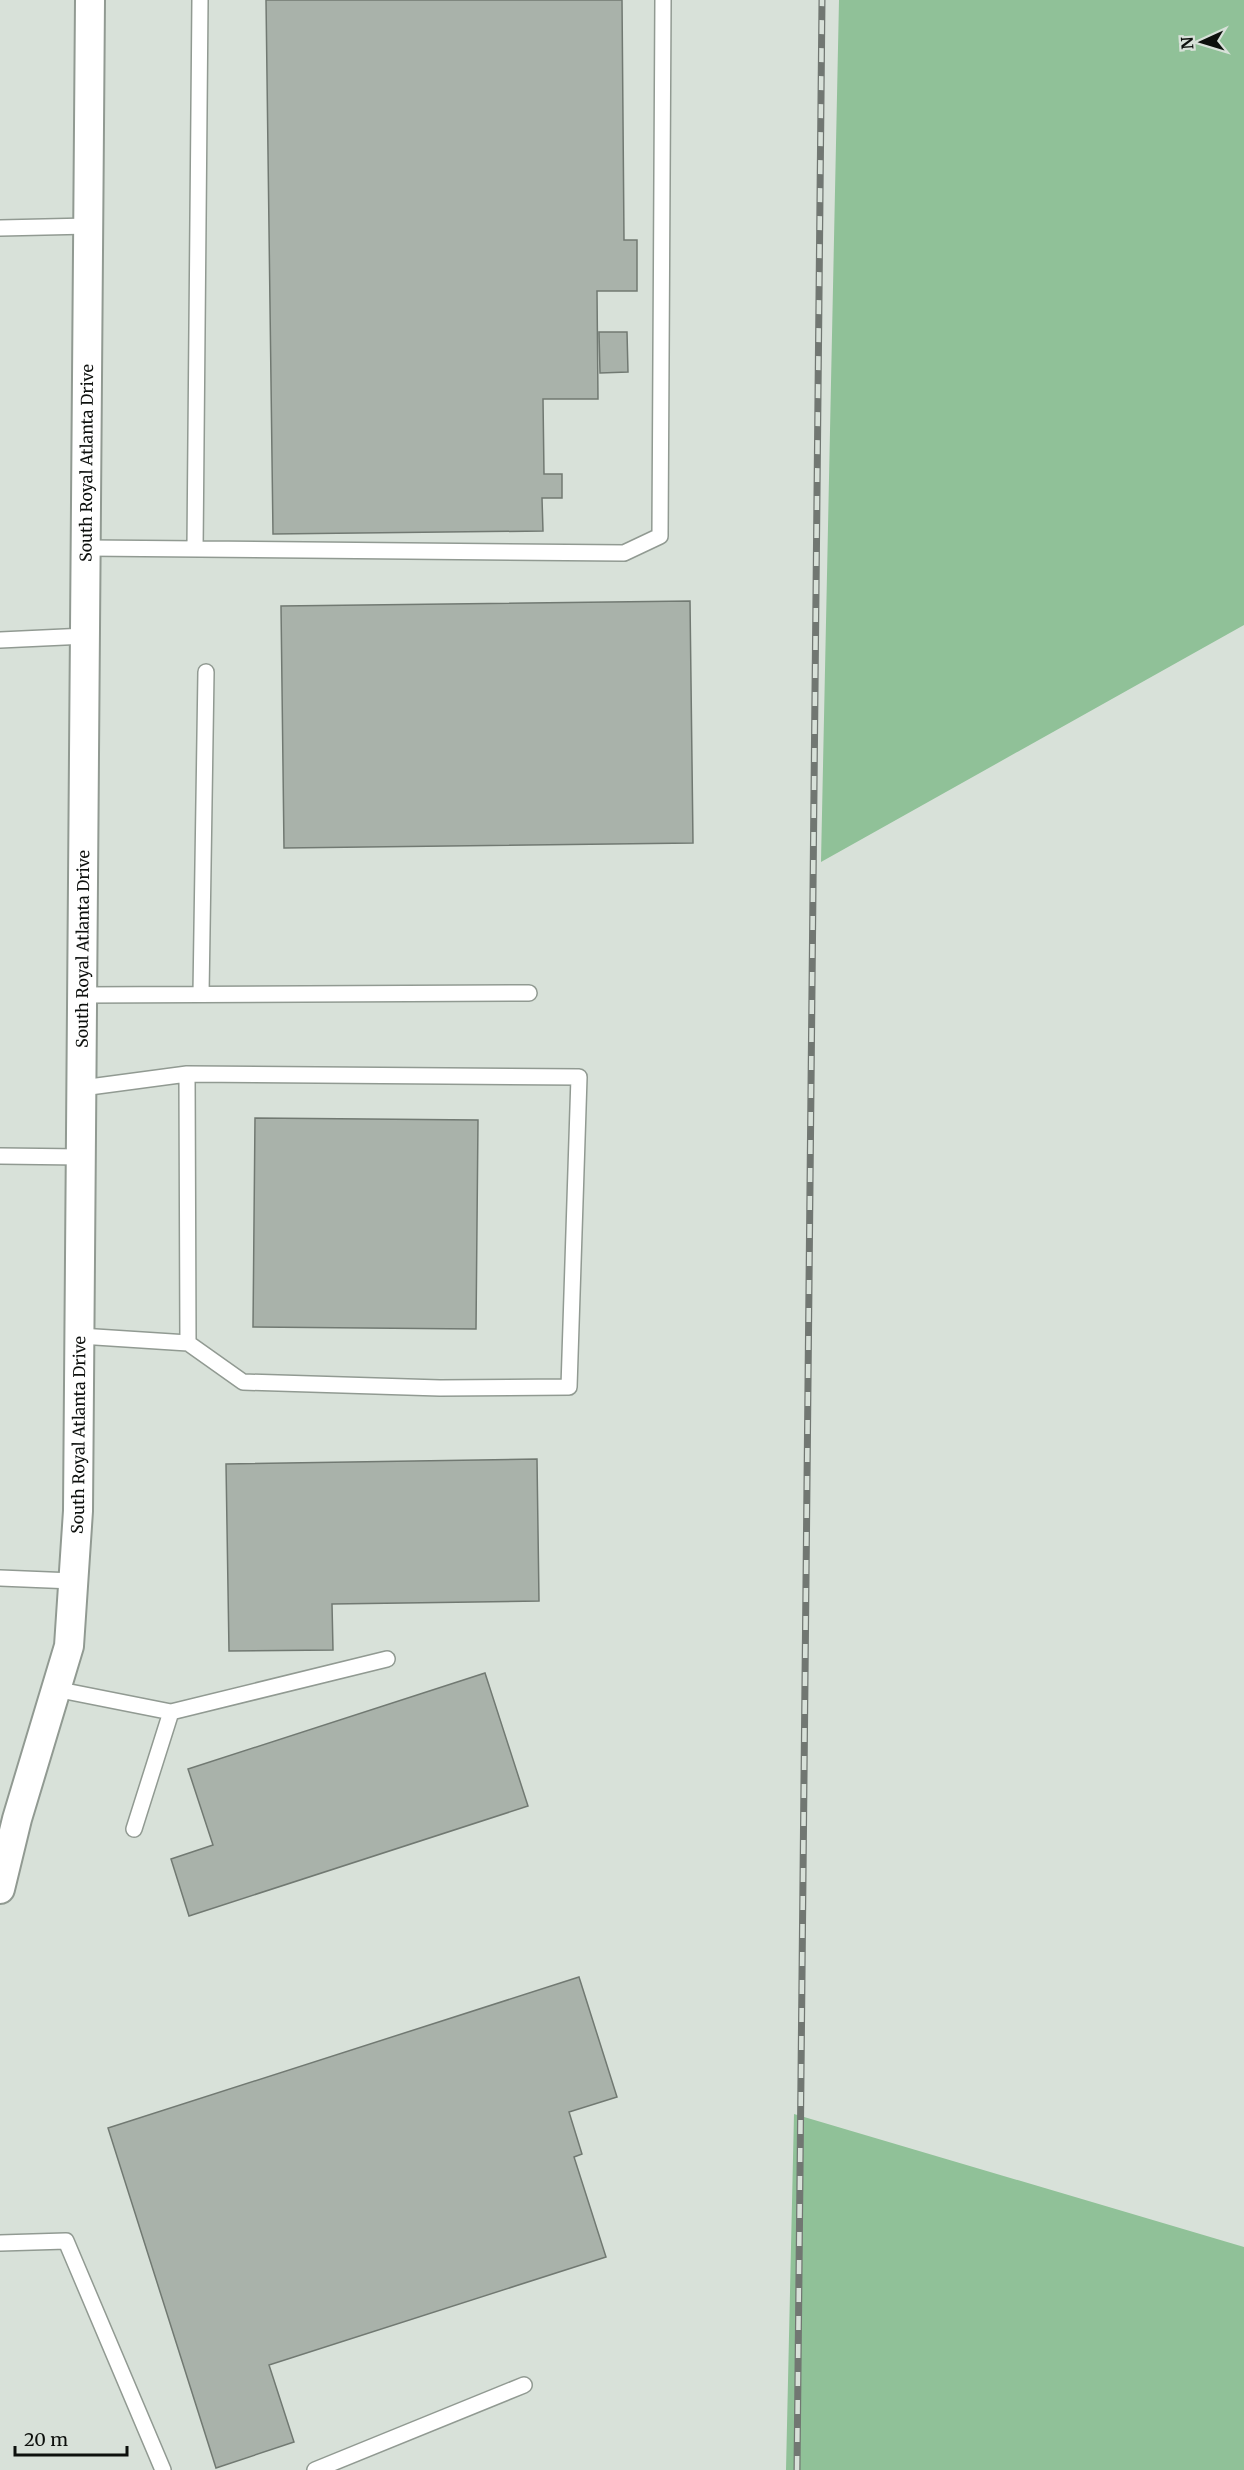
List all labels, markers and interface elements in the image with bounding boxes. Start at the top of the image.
north arrow [1172,12,1232,72]
text: N [1177,36,1197,50]
street label: South Royal Atlanta Drive [76,364,97,562]
street label: South Royal Atlanta Drive [72,850,93,1048]
street label: South Royal Atlanta Drive [67,1336,89,1534]
scale bar [15,2419,128,2457]
text: 20 m [24,2428,68,2451]

